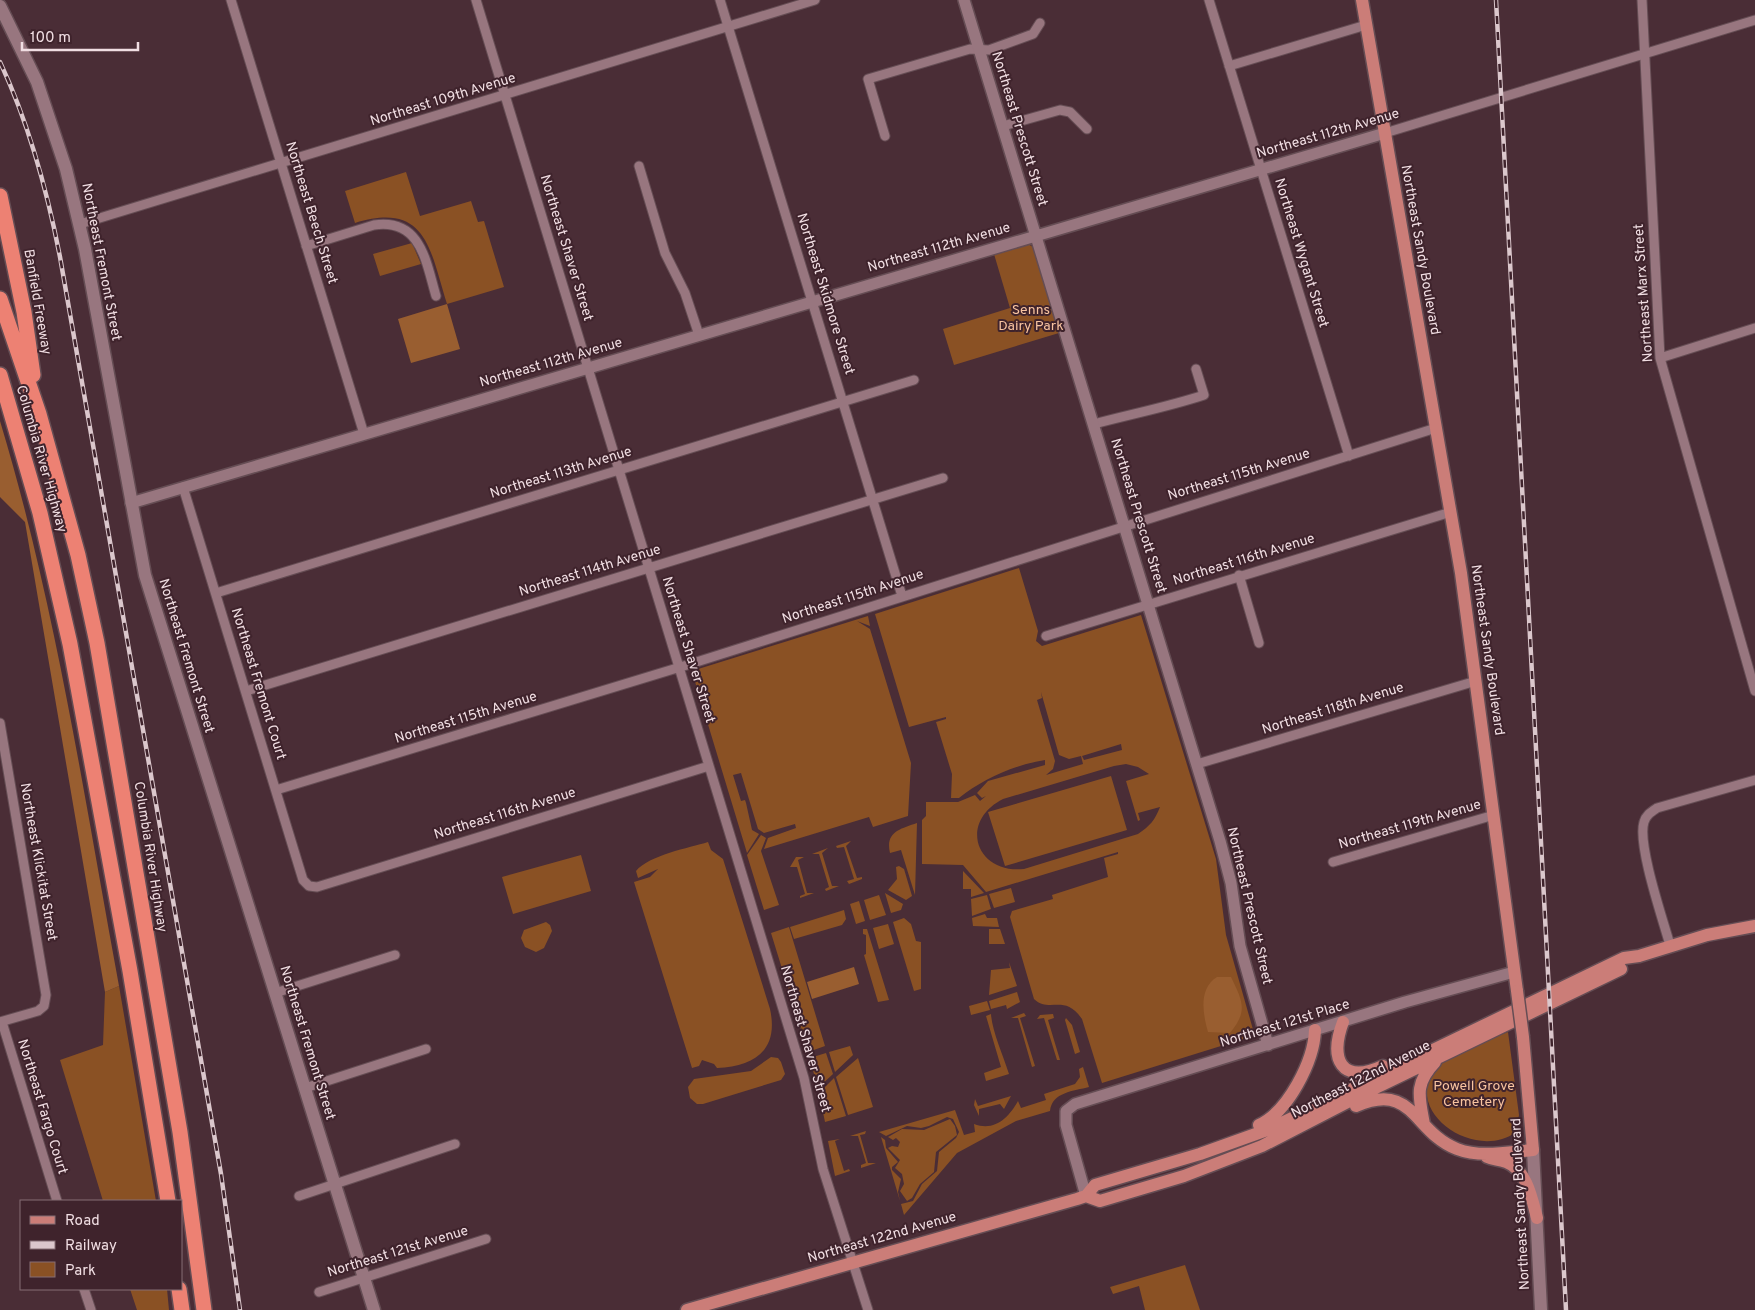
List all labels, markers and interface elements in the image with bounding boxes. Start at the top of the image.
scale bar [22,20,139,52]
text: 100 m [30,29,71,48]
street label: Northeast Prescott Street [987,50,1051,208]
street label: Northeast 109th Avenue [368,70,518,130]
street label: Northeast 112th Avenue [1255,105,1401,163]
street label: Northeast Beech Street [281,140,341,286]
street label: Northeast Sandy Boulevard [1397,164,1443,336]
street label: Northeast Shaver Street [536,173,596,323]
street label: Northeast Wygant Street [1270,176,1332,330]
street label: Northeast Fremont Street [77,182,125,342]
street label: Northeast Skidmore Street [792,211,858,377]
street label: Northeast 112th Avenue [866,219,1012,277]
street label: Northeast Marx Street [1631,223,1657,363]
street label: Banfield Freeway [19,248,55,356]
park label: Senns Dairy Park [998,302,1064,335]
street label: Northeast 112th Avenue [478,334,624,392]
street label: Columbia River Highway [12,383,70,535]
street label: Northeast Prescott Street [1106,437,1170,595]
street label: Northeast 113th Avenue [488,443,634,503]
street label: Northeast 115th Avenue [1166,445,1312,505]
street label: Northeast 116th Avenue [1171,530,1317,590]
street label: Northeast 114th Avenue [517,541,663,601]
street label: Northeast Sandy Boulevard [1467,564,1507,736]
street label: Northeast 115th Avenue [780,566,926,628]
street label: Northeast Shaver Street [658,575,718,725]
street label: Northeast Fremont Street [154,577,218,735]
street label: Northeast Fremont Court [227,606,289,762]
street label: Northeast 118th Avenue [1260,679,1406,739]
street label: Northeast 115th Avenue [393,688,539,748]
street label: Columbia River Highway [130,780,170,934]
street label: Northeast Klickitat Street [16,782,60,942]
street label: Northeast 116th Avenue [432,784,578,844]
street label: Northeast 119th Avenue [1337,796,1483,854]
street label: Northeast Prescott Street [1223,826,1275,986]
street label: Northeast Fremont Street [275,964,339,1122]
street label: Northeast Shaver Street [776,964,834,1114]
street label: Northeast 121st Place [1218,996,1352,1052]
street label: Northeast Fargo Court [13,1037,71,1177]
street label: Northeast 122nd Avenue [1288,1037,1434,1123]
park label: Powell Grove Cemetery [1433,1078,1515,1111]
street label: Northeast Sandy Boulevard [1508,1118,1534,1290]
legend [20,1200,182,1290]
street label: Northeast 122nd Avenue [806,1209,958,1267]
text: Road [65,1212,100,1231]
street label: Northeast 121st Avenue [326,1222,470,1282]
text: Railway [65,1237,117,1256]
text: Park [65,1262,96,1281]

